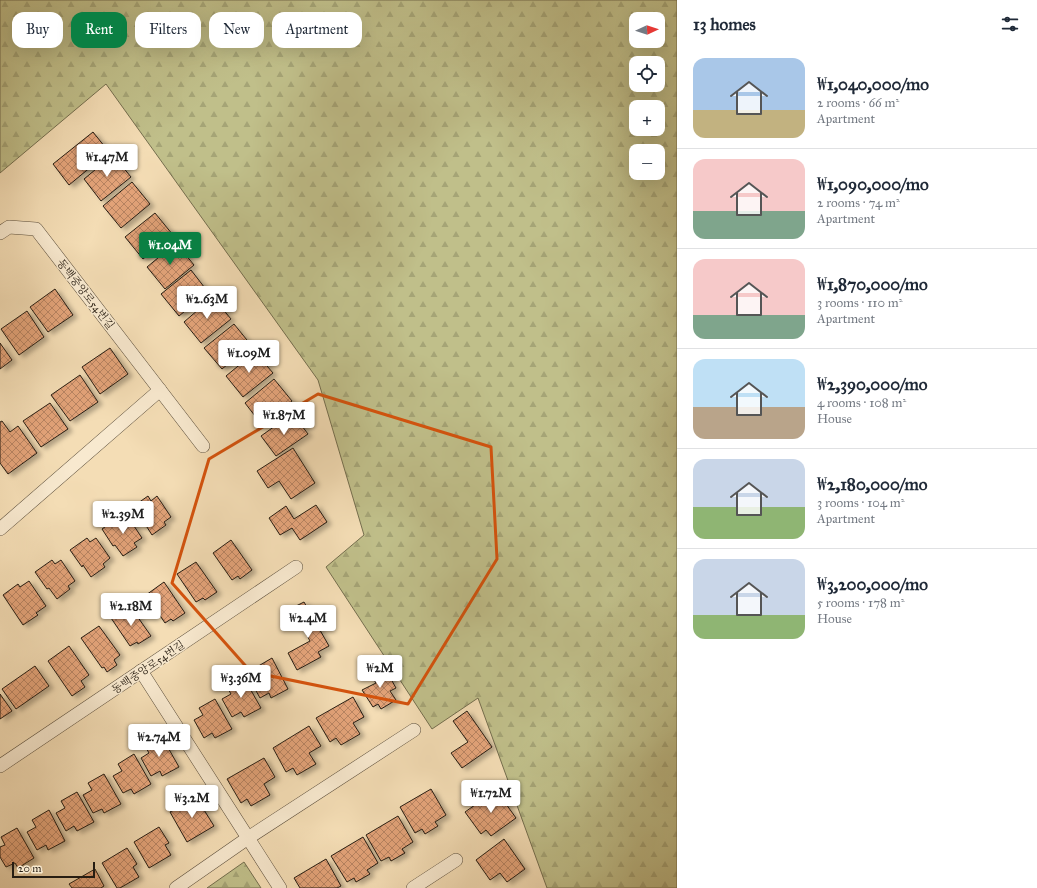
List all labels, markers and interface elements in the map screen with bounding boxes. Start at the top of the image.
chip: Buy [12,12,63,48]
chip: Rent [71,12,127,48]
chip: Filters [135,12,201,48]
chip: New [209,12,264,48]
chip: Apartment [272,12,362,48]
north arrow [629,12,665,48]
map controls [629,12,665,180]
icon: filters [999,13,1021,35]
text: 13 homes [693,14,756,35]
button: locate [629,56,665,92]
icon: home [725,74,773,122]
text: ₩1,040,000/mo [817,74,929,95]
text: 2 rooms · 66 m² [817,95,899,111]
button: + [629,100,665,136]
text: Apartment [817,111,875,127]
pin: ₩1.47M [74,144,140,178]
button: − [629,144,665,180]
text: ₩1.47M [86,149,128,165]
text: ₩1,090,000/mo [817,174,929,195]
icon: home [725,175,773,223]
text: 2 rooms · 74 m² [817,195,900,211]
text: Apartment [817,211,875,227]
pin: ₩1.04M [137,232,203,266]
text: ₩1.04M [148,237,192,253]
street label: 동백중앙로54번길 [54,257,117,332]
text: ₩1,870,000/mo [817,274,928,295]
icon: home [725,275,773,323]
pin: ₩2.63M [174,286,240,320]
text: ₩2.63M [186,291,228,307]
text: 3 rooms · 110 m² [817,295,902,311]
text: Apartment [817,311,875,327]
pin: ₩1.09M [216,340,282,374]
text: ₩1.09M [227,345,271,361]
text: ₩2,390,000/mo [817,374,928,395]
icon: home [725,375,773,423]
text: 4 rooms · 108 m² [817,395,906,411]
pin: ₩1.87M [251,402,317,436]
text: ₩1.87M [263,407,305,423]
text: House [817,411,852,427]
text: ₩2,180,000/mo [817,474,927,495]
icon: home [725,475,773,523]
text: 3 rooms · 104 m² [817,495,905,511]
pin: ₩2.39M [90,501,156,535]
text: ₩2.39M [102,506,144,522]
text: Apartment [817,511,875,527]
text: ₩3,200,000/mo [817,574,928,595]
icon: home [725,575,773,623]
pin: ₩2.18M [98,593,164,627]
text: 5 rooms · 178 m² [817,595,905,611]
text: ₩2.18M [110,598,152,614]
pin: ₩2.4M [280,605,336,639]
text: ₩2.4M [289,610,327,626]
text: House [817,611,852,627]
street label: 동백중앙로54번길 [109,638,187,697]
pin: ₩2M [361,655,399,689]
text: ₩2M [366,660,394,676]
pin: ₩3.36M [208,665,274,699]
text: ₩3.36M [221,670,261,686]
pin: ₩2.74M [126,724,192,758]
text: ₩2.74M [137,729,181,745]
pin: ₩1.72M [458,780,524,814]
pin: ₩3.2M [164,785,220,819]
text: ₩1.72M [470,785,512,801]
text: ₩3.2M [174,790,210,806]
scale bar [12,860,95,879]
text: 20 m [18,862,41,875]

